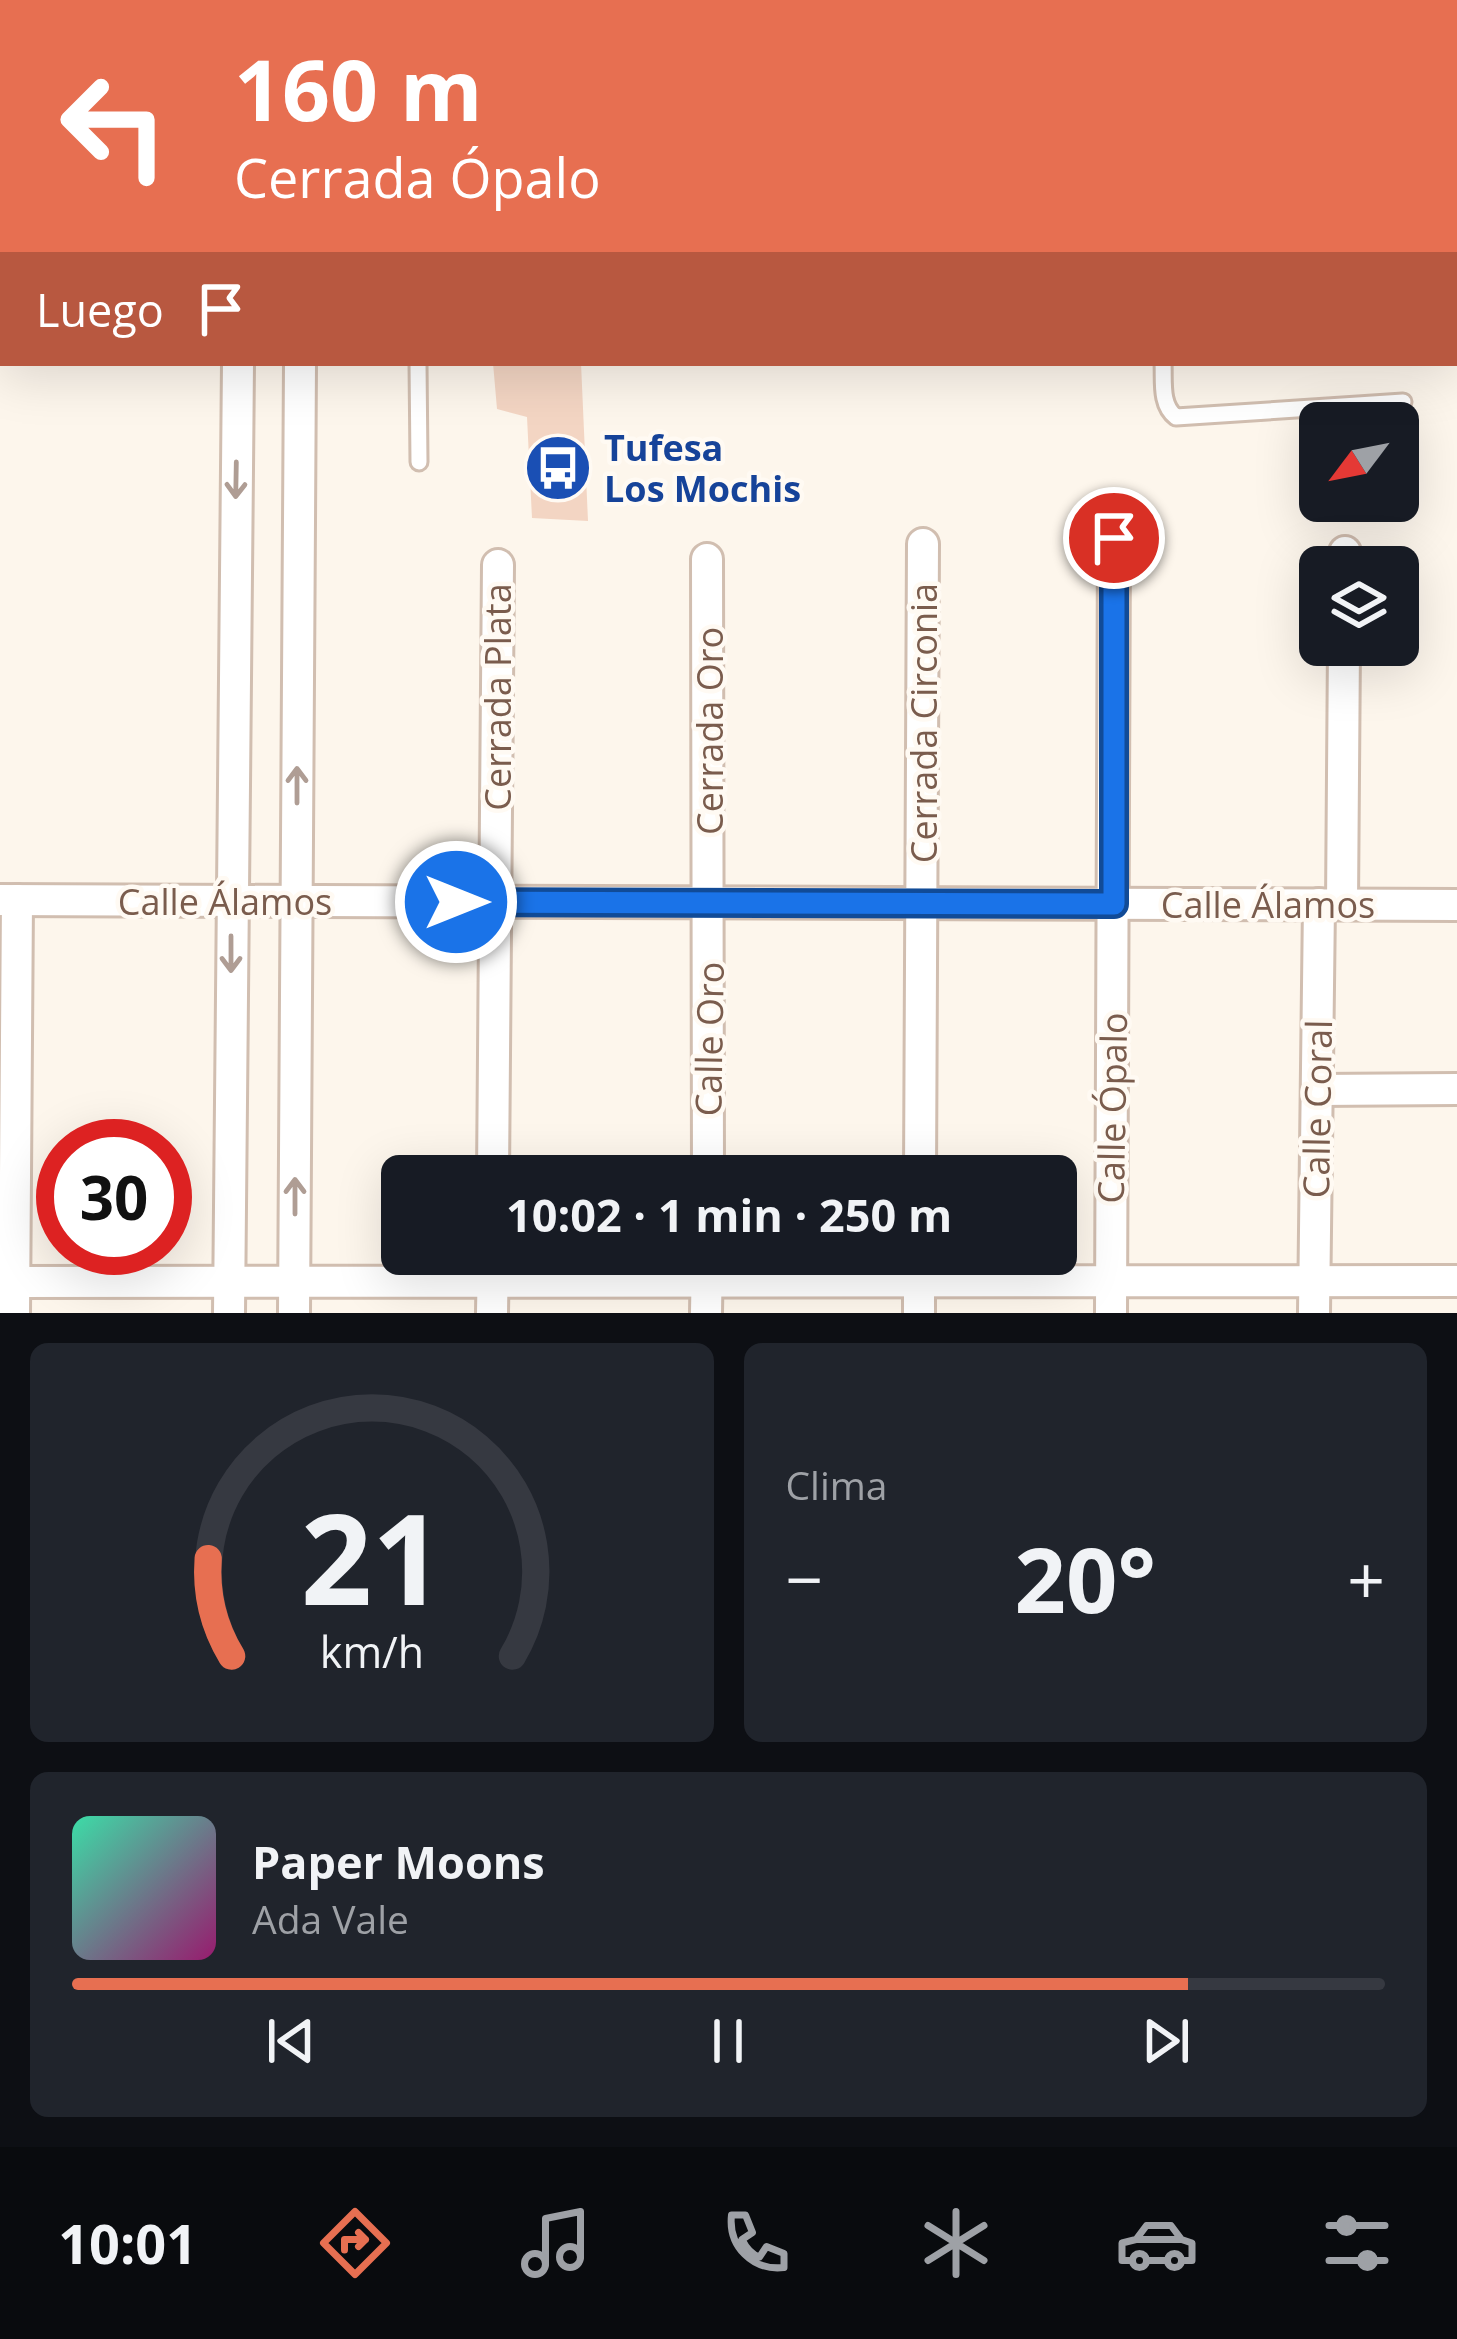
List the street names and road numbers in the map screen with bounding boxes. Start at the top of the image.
street label: Cerrada Plata [473,583,522,811]
street label: Cerrada Circonia [899,583,948,863]
street label: Cerrada Oro [685,627,734,835]
street label: Calle Álamos [118,877,332,926]
street label: Calle Álamos [1161,880,1375,929]
street label: Calle Oro [683,961,735,1117]
street label: Calle Ópalo [1086,1012,1138,1204]
street label: Calle Coral [1291,1019,1343,1199]

